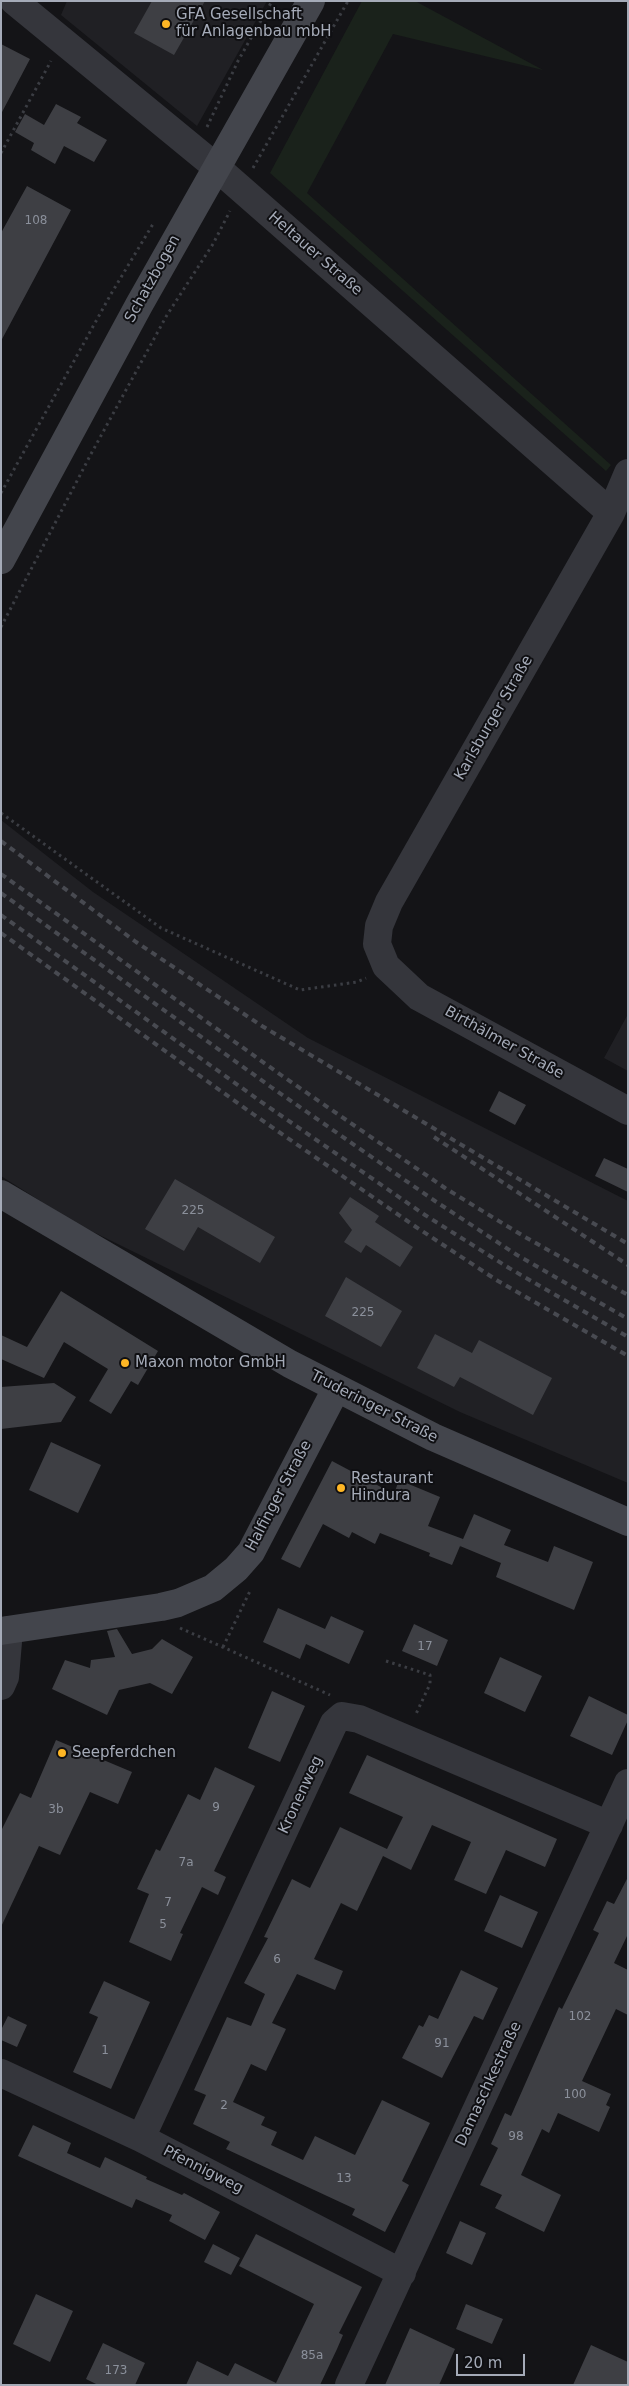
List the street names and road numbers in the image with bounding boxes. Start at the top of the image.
street label: Heltauer Straße [264,208,366,300]
street label: Schatzbogen [122,232,184,326]
street label: Karlsburger Straße [451,652,537,784]
street label: Birthälmer Straße [441,1003,567,1083]
street label: Truderinger Straße [307,1367,441,1447]
street label: Halfinger Straße [242,1438,316,1554]
street label: Kronenweg [275,1753,327,1837]
street label: Damaschkestraße [452,2019,526,2149]
street label: Pfennigweg [160,2142,246,2198]

